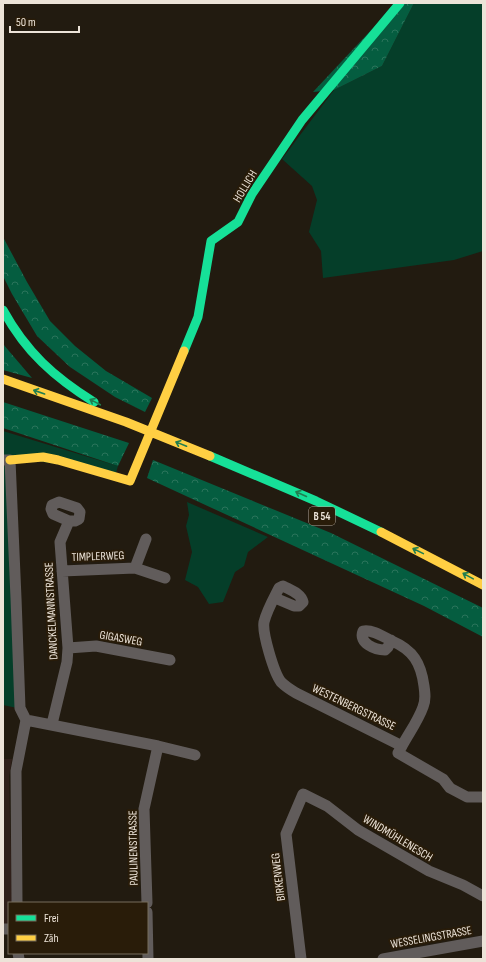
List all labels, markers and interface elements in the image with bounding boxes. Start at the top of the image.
scale bar [10,8,79,34]
text: 50 m [16,15,36,30]
street label: HOLLICH [230,167,261,205]
one-way arrow [32,388,45,395]
one-way arrow [90,398,102,405]
one-way arrow [175,440,187,448]
one-way arrow [295,490,307,497]
road number: B 54 [309,507,335,525]
one-way arrow [412,547,424,554]
street label: TIMPLERWEG [71,548,125,565]
street label: DANCKELMANNSTRASSE [41,562,62,660]
one-way arrow [462,572,474,580]
street label: GIGASWEG [98,627,144,650]
street label: WESTENBERGSTRASSE [310,681,398,734]
street label: PAULINENSTRASSE [125,810,142,886]
street label: WINDMÜHLENESCH [360,812,435,865]
street label: BIRKENWEG [268,852,289,902]
legend [8,902,148,954]
text: Frei [44,911,59,926]
street label: WESSELINGSTRASSE [389,923,473,952]
text: Zäh [44,931,59,946]

